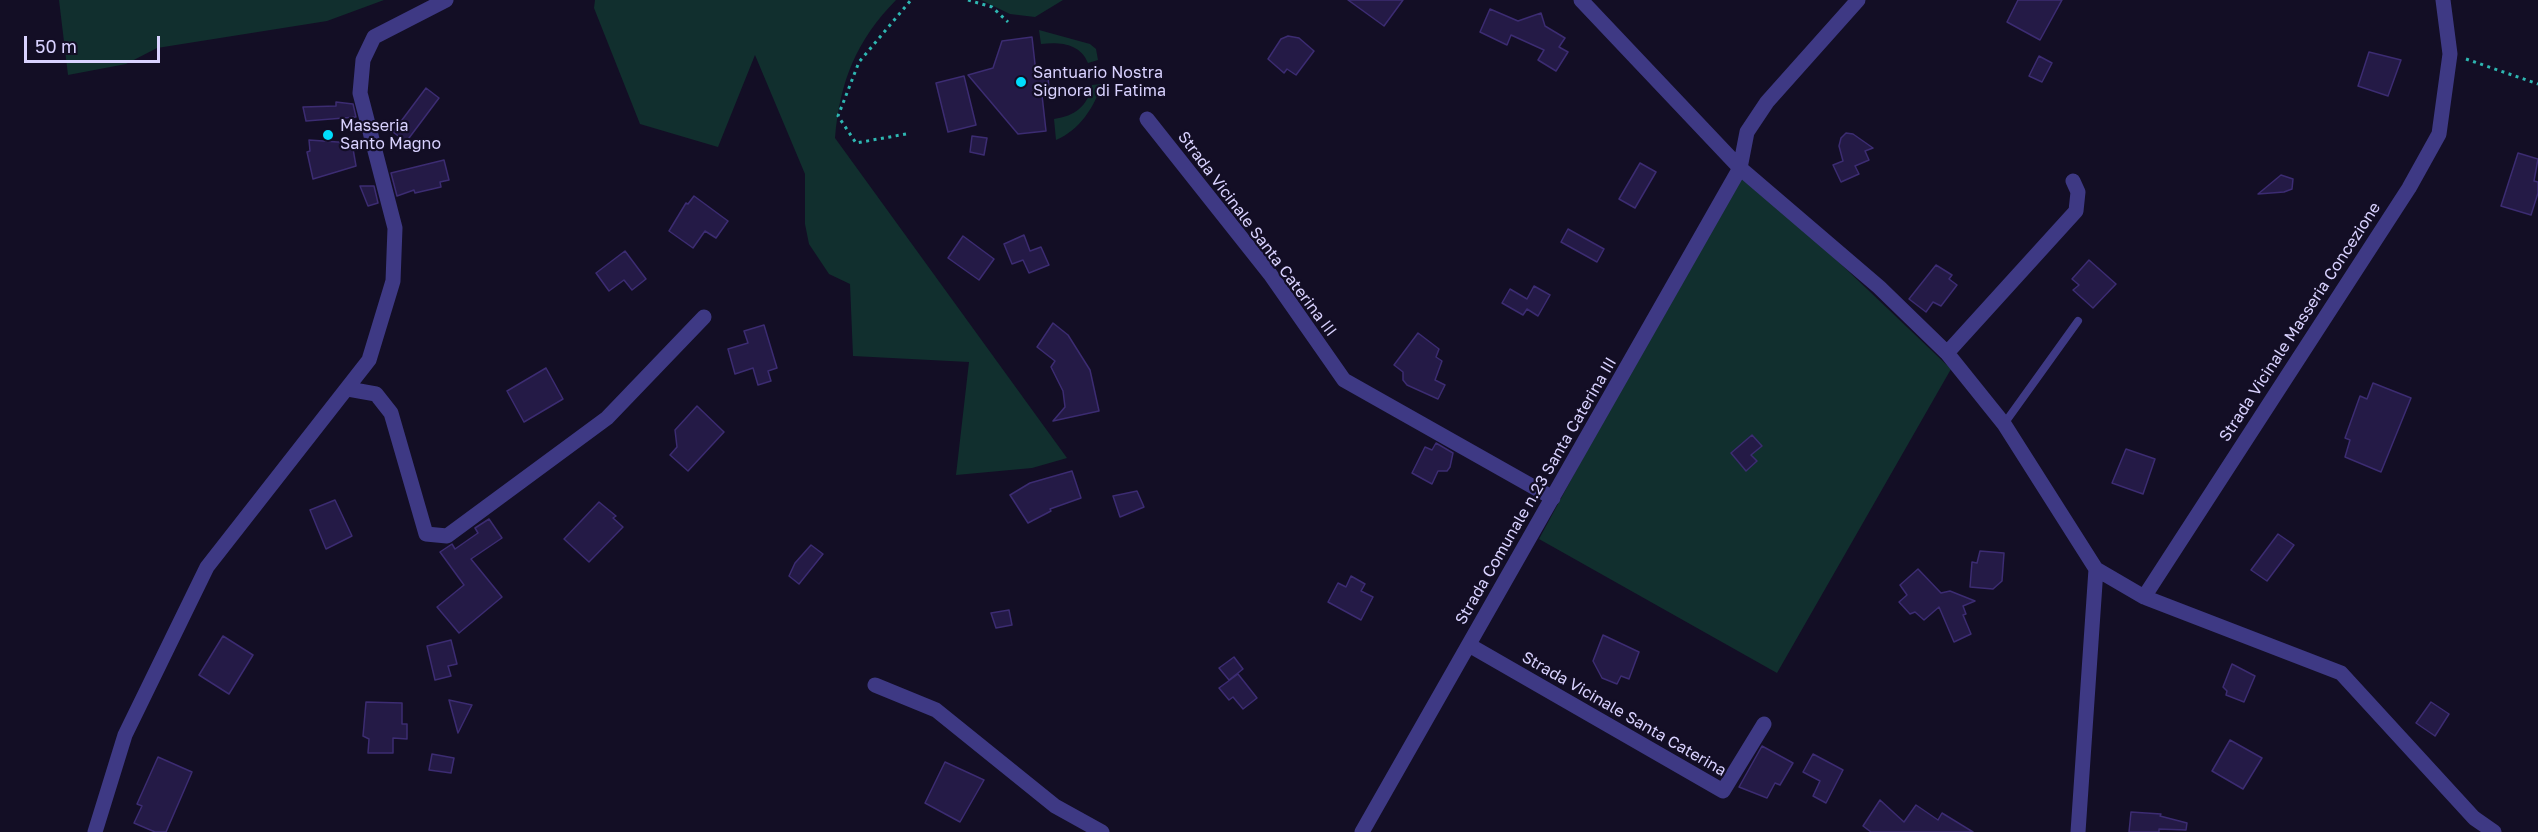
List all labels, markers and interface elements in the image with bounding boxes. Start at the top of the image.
scale bar [27,24,164,62]
text: 50 m [35,35,77,57]
place label: Santuario Nostra Signora di Fatima [1033,63,1166,101]
marker: Santuario Nostra Signora di Fatima [1014,75,1028,89]
place label: Masseria Santo Magno [340,116,441,154]
marker: Masseria Santo Magno [321,128,335,142]
street label: Strada Vicinale Santa Caterina III [1174,128,1340,340]
street label: Strada Vicinale Masseria Concezione [2215,199,2385,445]
street label: Strada Comunale n.23 Santa Caterina III [1451,354,1621,628]
street label: Strada Vicinale Santa Caterina [1518,648,1730,780]

